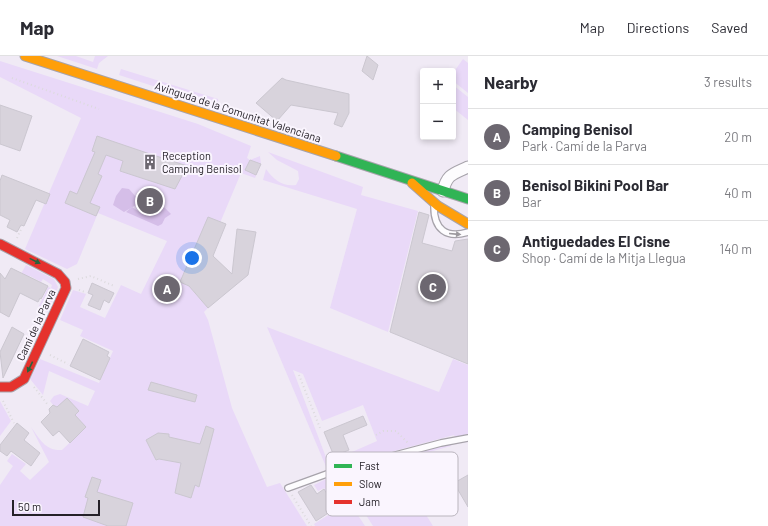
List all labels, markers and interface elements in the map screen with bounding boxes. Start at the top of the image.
text: Map [20,16,54,39]
text: Map [580,19,605,36]
text: Directions [627,19,689,36]
text: Saved [711,19,748,36]
map controls [420,68,456,140]
button: + [420,68,456,104]
text: Nearby [484,72,538,92]
text: 3 results [704,74,752,90]
street label: Avinguda de la Comunitat Valenciana [153,78,323,145]
button: − [420,104,456,140]
text: Camping Benisol [522,120,632,138]
text: A [493,129,501,145]
text: 20 m [724,129,752,145]
text: Park · Camí de la Parva [522,138,647,154]
place label: Reception Camping Benisol [162,149,242,175]
building icon: Reception Camping Benisol [141,153,159,171]
text: Benisol Bikini Pool Bar [522,176,669,194]
text: B [493,185,501,201]
text: 40 m [724,185,752,201]
pin: B [137,186,163,216]
text: Bar [522,194,541,210]
one-way arrow [448,230,461,237]
text: Antiguedades El Cisne [522,232,670,250]
text: C [493,241,501,257]
text: 140 m [720,241,752,257]
your location [182,248,202,268]
text: Shop · Camí de la Mitja Llegua [522,250,686,266]
one-way arrow [29,258,41,265]
pin: C [420,272,446,302]
pin: A [154,274,180,304]
street label: Camí de la Parva [13,287,58,363]
one-way arrow [27,361,33,373]
legend [326,452,458,516]
text: Fast [359,459,380,472]
text: Slow [359,477,382,490]
text: Jam [359,495,380,508]
scale bar [12,498,100,517]
text: 50 m [18,500,41,513]

